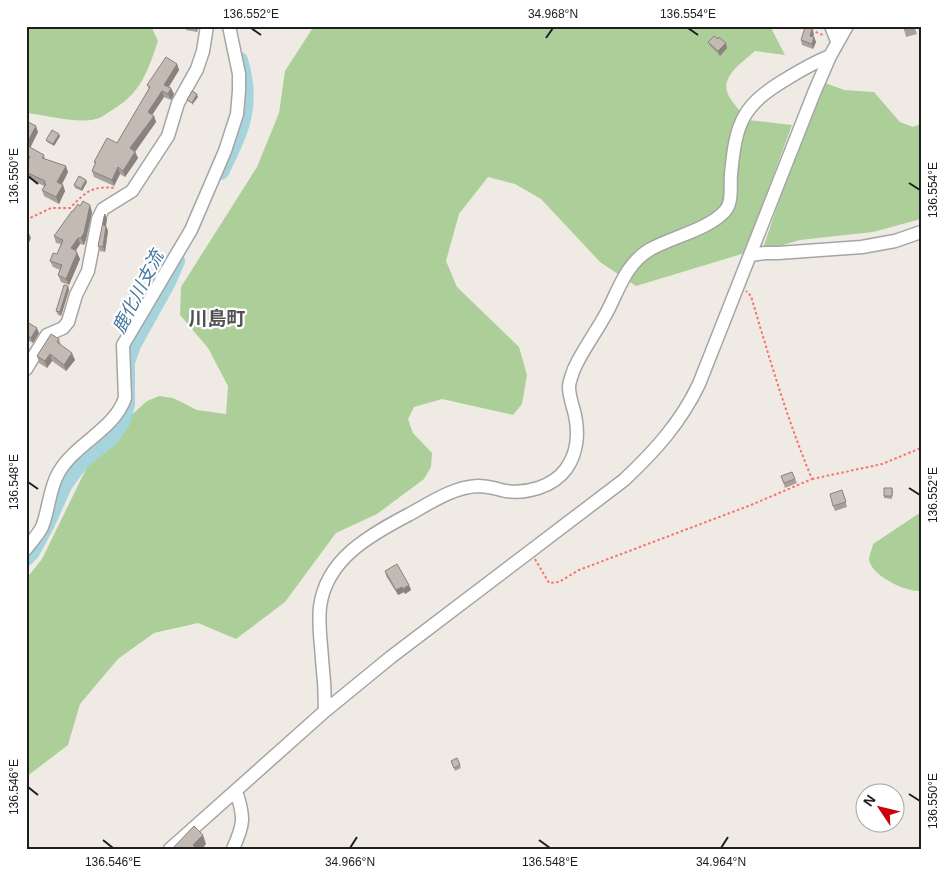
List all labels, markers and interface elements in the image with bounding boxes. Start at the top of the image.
text: 136.552°E [223,7,279,21]
text: 34.968°N [528,7,578,21]
text: 136.554°E [660,7,716,21]
text: 136.550°E [7,148,21,204]
text: 136.554°E [926,162,940,218]
water label: 鹿化川支流 [109,245,169,337]
district label: 川島町 [188,308,246,329]
text: 136.548°E [7,454,21,510]
text: 136.552°E [926,467,940,523]
text: 136.546°E [7,759,21,815]
text: 136.550°E [926,773,940,829]
north arrow [854,782,904,832]
text: N [860,792,879,809]
text: 136.546°E [85,855,141,869]
text: 34.966°N [325,855,375,869]
text: 136.548°E [522,855,578,869]
text: 34.964°N [696,855,746,869]

